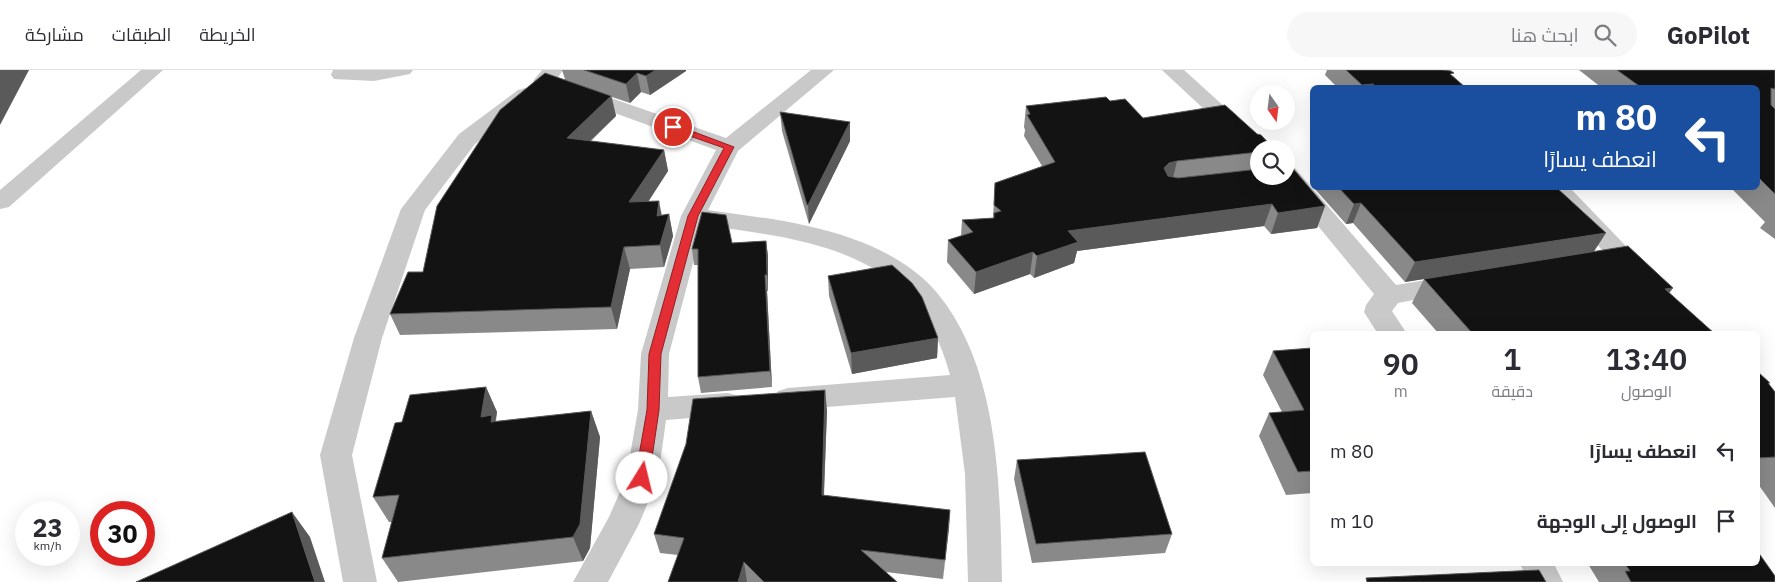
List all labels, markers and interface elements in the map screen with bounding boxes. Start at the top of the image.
search box [1287,12,1637,57]
text: GoPilot [1667,19,1750,51]
icon: search [1591,21,1619,49]
text: مشاركة [25,23,84,46]
text: الطبقات [112,23,171,46]
text: الخريطة [199,23,256,46]
text: ابحث هنا [1511,23,1579,47]
north arrow [1250,85,1295,130]
map controls [1250,85,1295,185]
text: 80 m [1575,94,1657,140]
icon: left [1675,105,1740,170]
pin [652,106,694,148]
icon: arrive [659,113,687,141]
button: search [1250,140,1295,185]
text: انعطف يسارًا [1543,144,1657,173]
text: 1 [1503,339,1521,378]
text: 13:40 [1606,339,1687,378]
text: 90 [1383,344,1419,383]
text: m [1394,381,1408,401]
text: دقيقة [1491,381,1533,401]
text: الوصول [1621,381,1672,401]
icon: left [1712,437,1740,465]
text: 80 m [1330,439,1374,463]
text: انعطف يسارًا [1589,439,1697,463]
position arrow [615,451,667,503]
speed limit sign: 30 [90,501,155,566]
icon: arrive [1712,507,1740,535]
text: 10 m [1330,509,1374,533]
text: الوصول إلى الوجهة [1537,509,1697,533]
text: 23 [32,511,63,544]
text: km/h [33,538,62,553]

